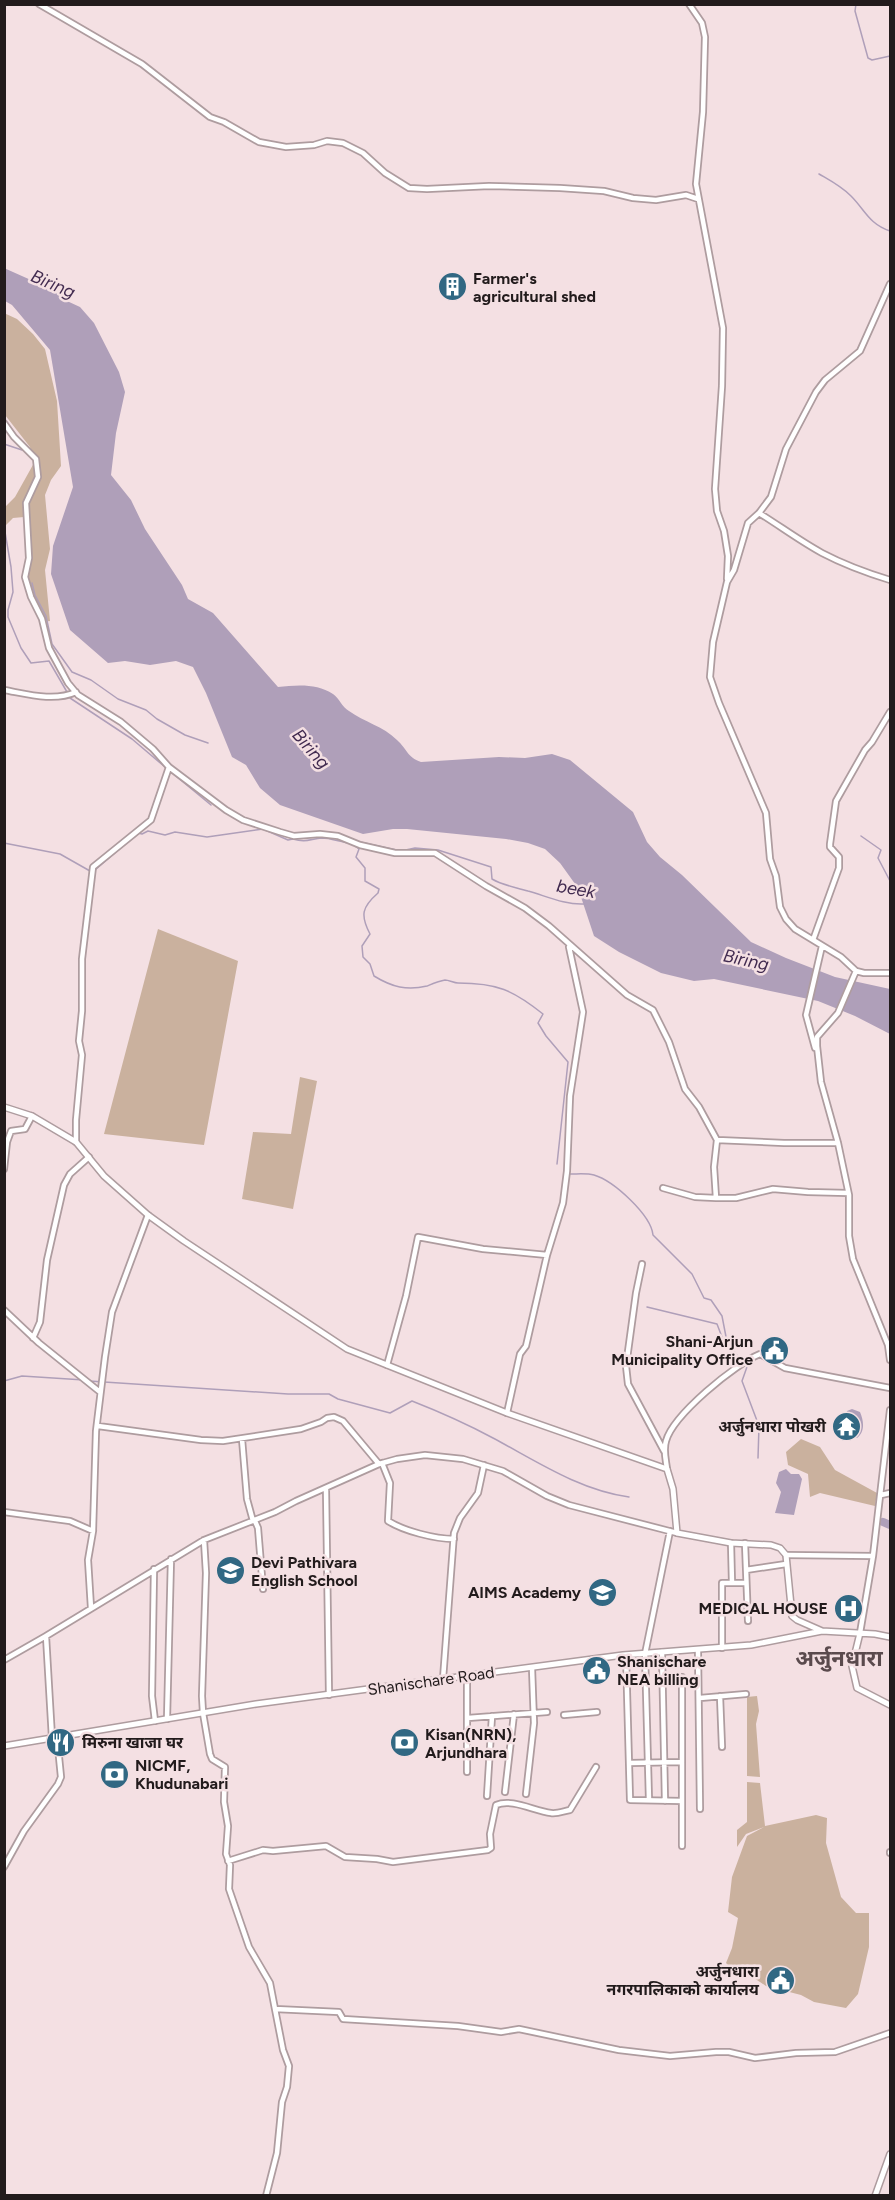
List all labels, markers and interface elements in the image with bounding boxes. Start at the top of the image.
water label: Biring [27,265,79,303]
place label: Farmer's agricultural shed [473,269,596,306]
building icon: Farmer's agricultural shed [436,271,468,303]
water label: Biring [288,724,335,774]
water label: beek [555,875,598,903]
water label: Biring [721,944,771,976]
place label: Shani-Arjun Municipality Office [611,1332,753,1369]
public building icon: Shani-Arjun Municipality Office [758,1334,790,1366]
temple icon: अर्जुनधारा पोखरी [831,1410,863,1442]
place label: अर्जुनधारा पोखरी [718,1417,826,1437]
place label: Devi Pathivara English School [251,1553,358,1590]
school or university icon: Devi Pathivara English School [214,1555,246,1587]
school or university icon: AIMS Academy [586,1576,618,1608]
place label: AIMS Academy [468,1583,582,1602]
hospital icon: MEDICAL HOUSE [833,1592,865,1624]
place label: MEDICAL HOUSE [699,1599,828,1618]
district label: अर्जुनधारा [795,1645,883,1672]
place label: Shanischare NEA billing [617,1652,707,1689]
public building icon: Shanischare NEA billing [580,1654,612,1686]
street label: Shanischare Road [366,1663,496,1699]
place label: Kisan(NRN), Arjundhara [425,1725,516,1762]
restaurant icon: मिरुना खाजा घर [45,1726,77,1758]
bank icon: Kisan(NRN), Arjundhara [388,1727,420,1759]
place label: मिरुना खाजा घर [82,1733,184,1752]
place label: NICMF, Khudunabari [135,1756,228,1793]
bank icon: NICMF, Khudunabari [98,1758,130,1790]
place label: अर्जुनधारा नगरपालिकाको कार्यालय [607,1962,760,1999]
public building icon: अर्जुनधारा नगरपालिकाको कार्यालय [764,1964,796,1996]

